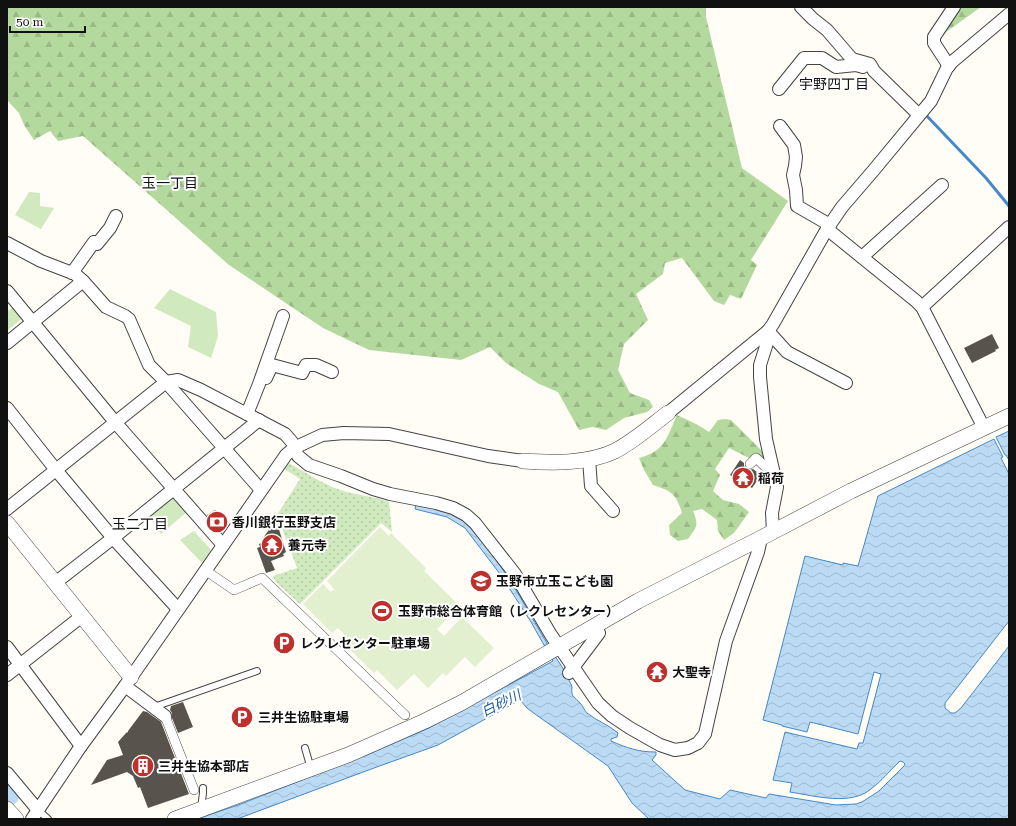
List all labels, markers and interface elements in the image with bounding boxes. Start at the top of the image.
scale bar [10,8,85,34]
text: 50 m [16,15,43,29]
district label: 宇野四丁目 [799,76,869,92]
district label: 玉一丁目 [142,175,198,191]
temple icon: 稲荷 [730,465,756,491]
place label: 稲荷 [758,471,784,486]
bank icon: 香川銀行玉野支店 [204,509,230,535]
place label: 香川銀行玉野支店 [232,515,336,530]
district label: 玉二丁目 [112,516,168,532]
temple icon: 養元寺 [259,532,285,558]
place label: 養元寺 [288,538,327,553]
school or university icon: 玉野市立玉こども園 [468,568,494,594]
place label: 玉野市立玉こども園 [496,574,613,589]
sports icon: 玉野市総合体育館（レクレセンター） [369,598,395,624]
place label: 玉野市総合体育館（レクレセンター） [398,604,619,619]
parking icon: レクレセンター駐車場 [271,630,297,656]
place label: レクレセンター駐車場 [300,636,430,651]
temple icon: 大聖寺 [644,659,670,685]
place label: 大聖寺 [672,665,711,680]
water label: 白砂川 [479,686,525,719]
parking icon: 三井生協駐車場 [229,704,255,730]
place label: 三井生協駐車場 [258,710,349,725]
building icon: 三井生協本部店 [130,753,156,779]
place label: 三井生協本部店 [158,759,249,774]

